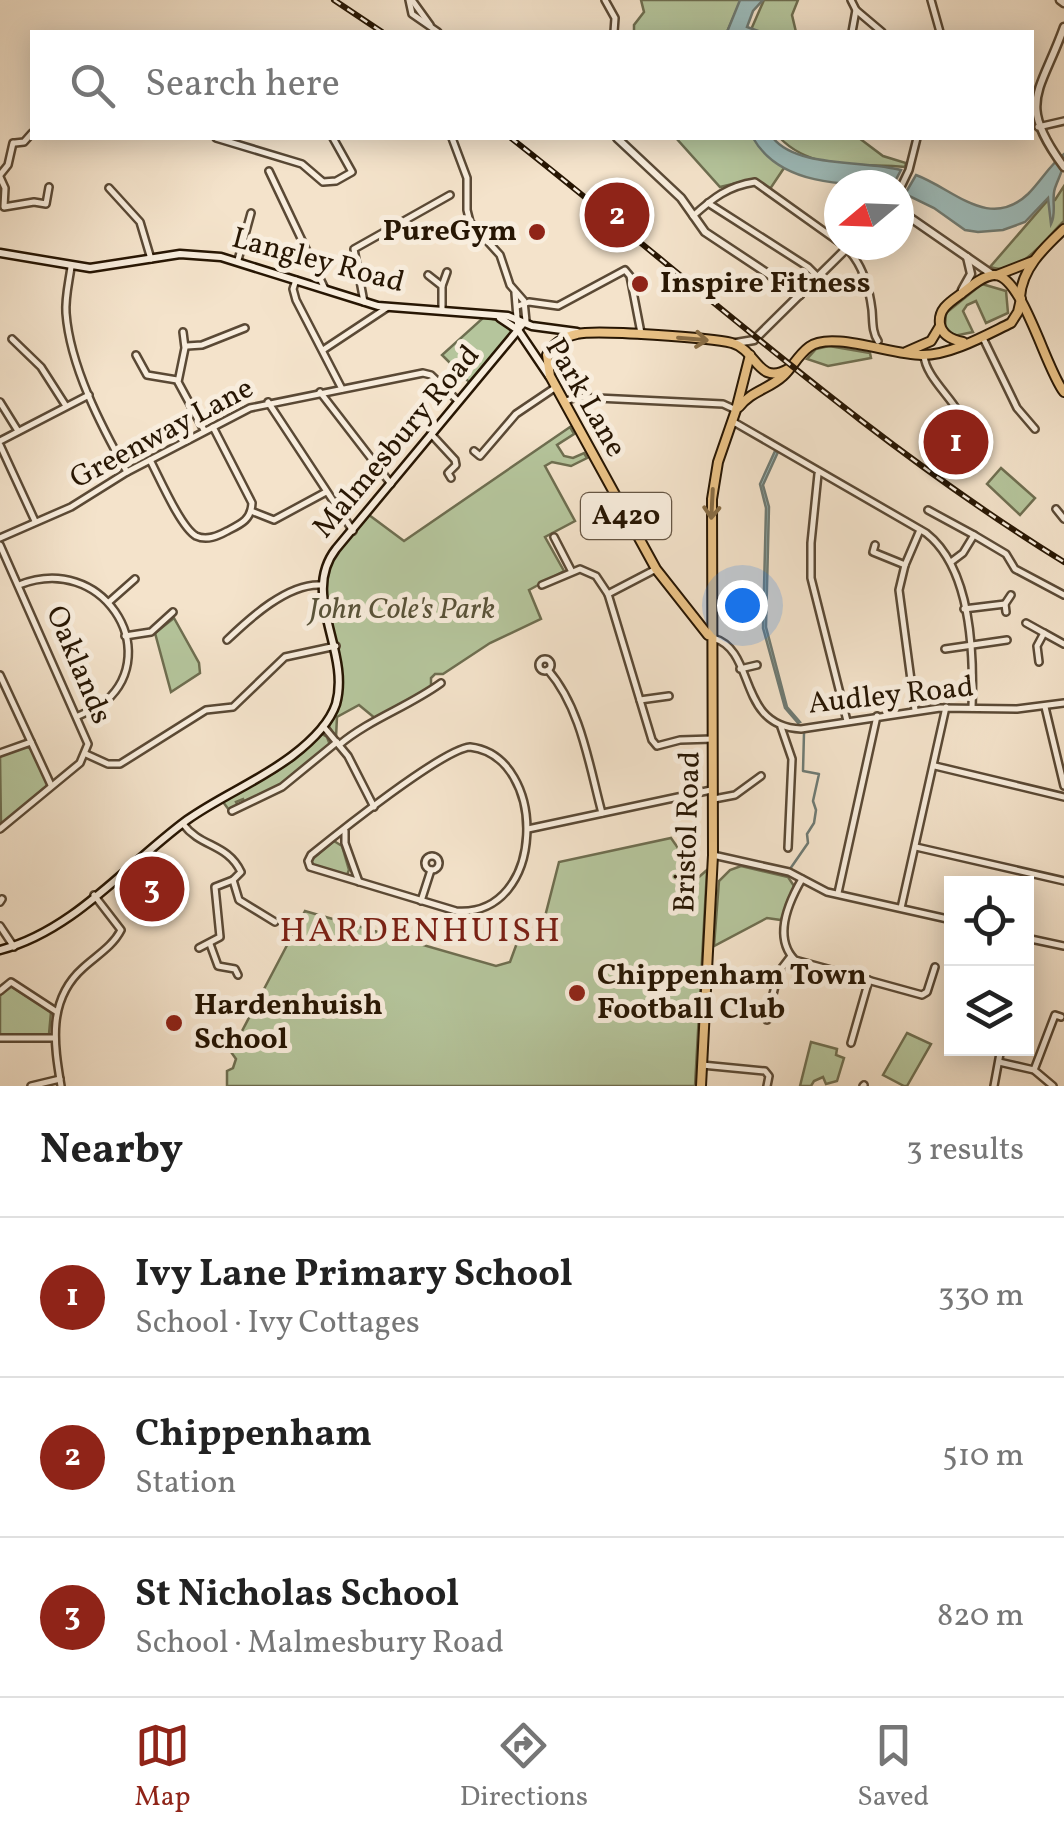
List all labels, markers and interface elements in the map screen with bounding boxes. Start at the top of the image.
search box [30,30,1034,140]
icon: search [65,58,120,113]
text: Search here [145,59,340,112]
north arrow [824,170,914,260]
pin: 2 [584,178,650,252]
place label: PureGym [383,211,517,253]
street label: Langley Road [227,218,409,304]
marker: PureGym [526,221,548,243]
place label: Inspire Fitness [660,263,871,305]
marker: Inspire Fitness [629,273,651,295]
one-way arrow [676,330,708,349]
street label: Park Lane [534,331,636,465]
street label: Malmesbury Road [304,336,490,548]
street label: Greenway Lane [63,368,261,500]
pin: 1 [924,404,988,480]
one-way arrow [703,488,722,520]
road number: A420 [581,493,671,539]
your location [717,580,768,631]
park label: John Cole's Park [306,589,495,631]
street label: Oaklands [34,599,122,731]
street label: Audley Road [806,666,976,726]
street label: Bristol Road [664,750,712,914]
pin: 3 [120,852,184,926]
map controls [944,876,1034,1056]
button: locate [944,876,1034,966]
district label: HARDENHUISH [279,908,563,956]
place label: Chippenham Town Football Club [597,955,867,1031]
button: layers [944,966,1034,1056]
marker: Chippenham Town Football Club [566,982,588,1004]
place label: Hardenhuish School [194,985,383,1061]
marker: Hardenhuish School [163,1012,185,1034]
text: Nearby [40,1122,183,1181]
text: 3 results [906,1129,1024,1173]
text: Ivy Lane Primary School [135,1249,573,1302]
text: 1 [66,1275,79,1319]
text: 330 m [938,1275,1024,1319]
text: School · Ivy Cottages [135,1302,420,1346]
text: Chippenham [135,1409,372,1462]
text: 2 [64,1435,81,1479]
text: 510 m [942,1435,1024,1479]
text: Station [135,1462,236,1506]
text: St Nicholas School [135,1569,459,1622]
text: 3 [64,1595,81,1639]
text: 820 m [937,1595,1024,1639]
text: School · Malmesbury Road [135,1622,504,1666]
tab: Map [135,1718,191,1817]
tab: Directions [460,1718,588,1817]
tab: Saved [857,1718,929,1817]

